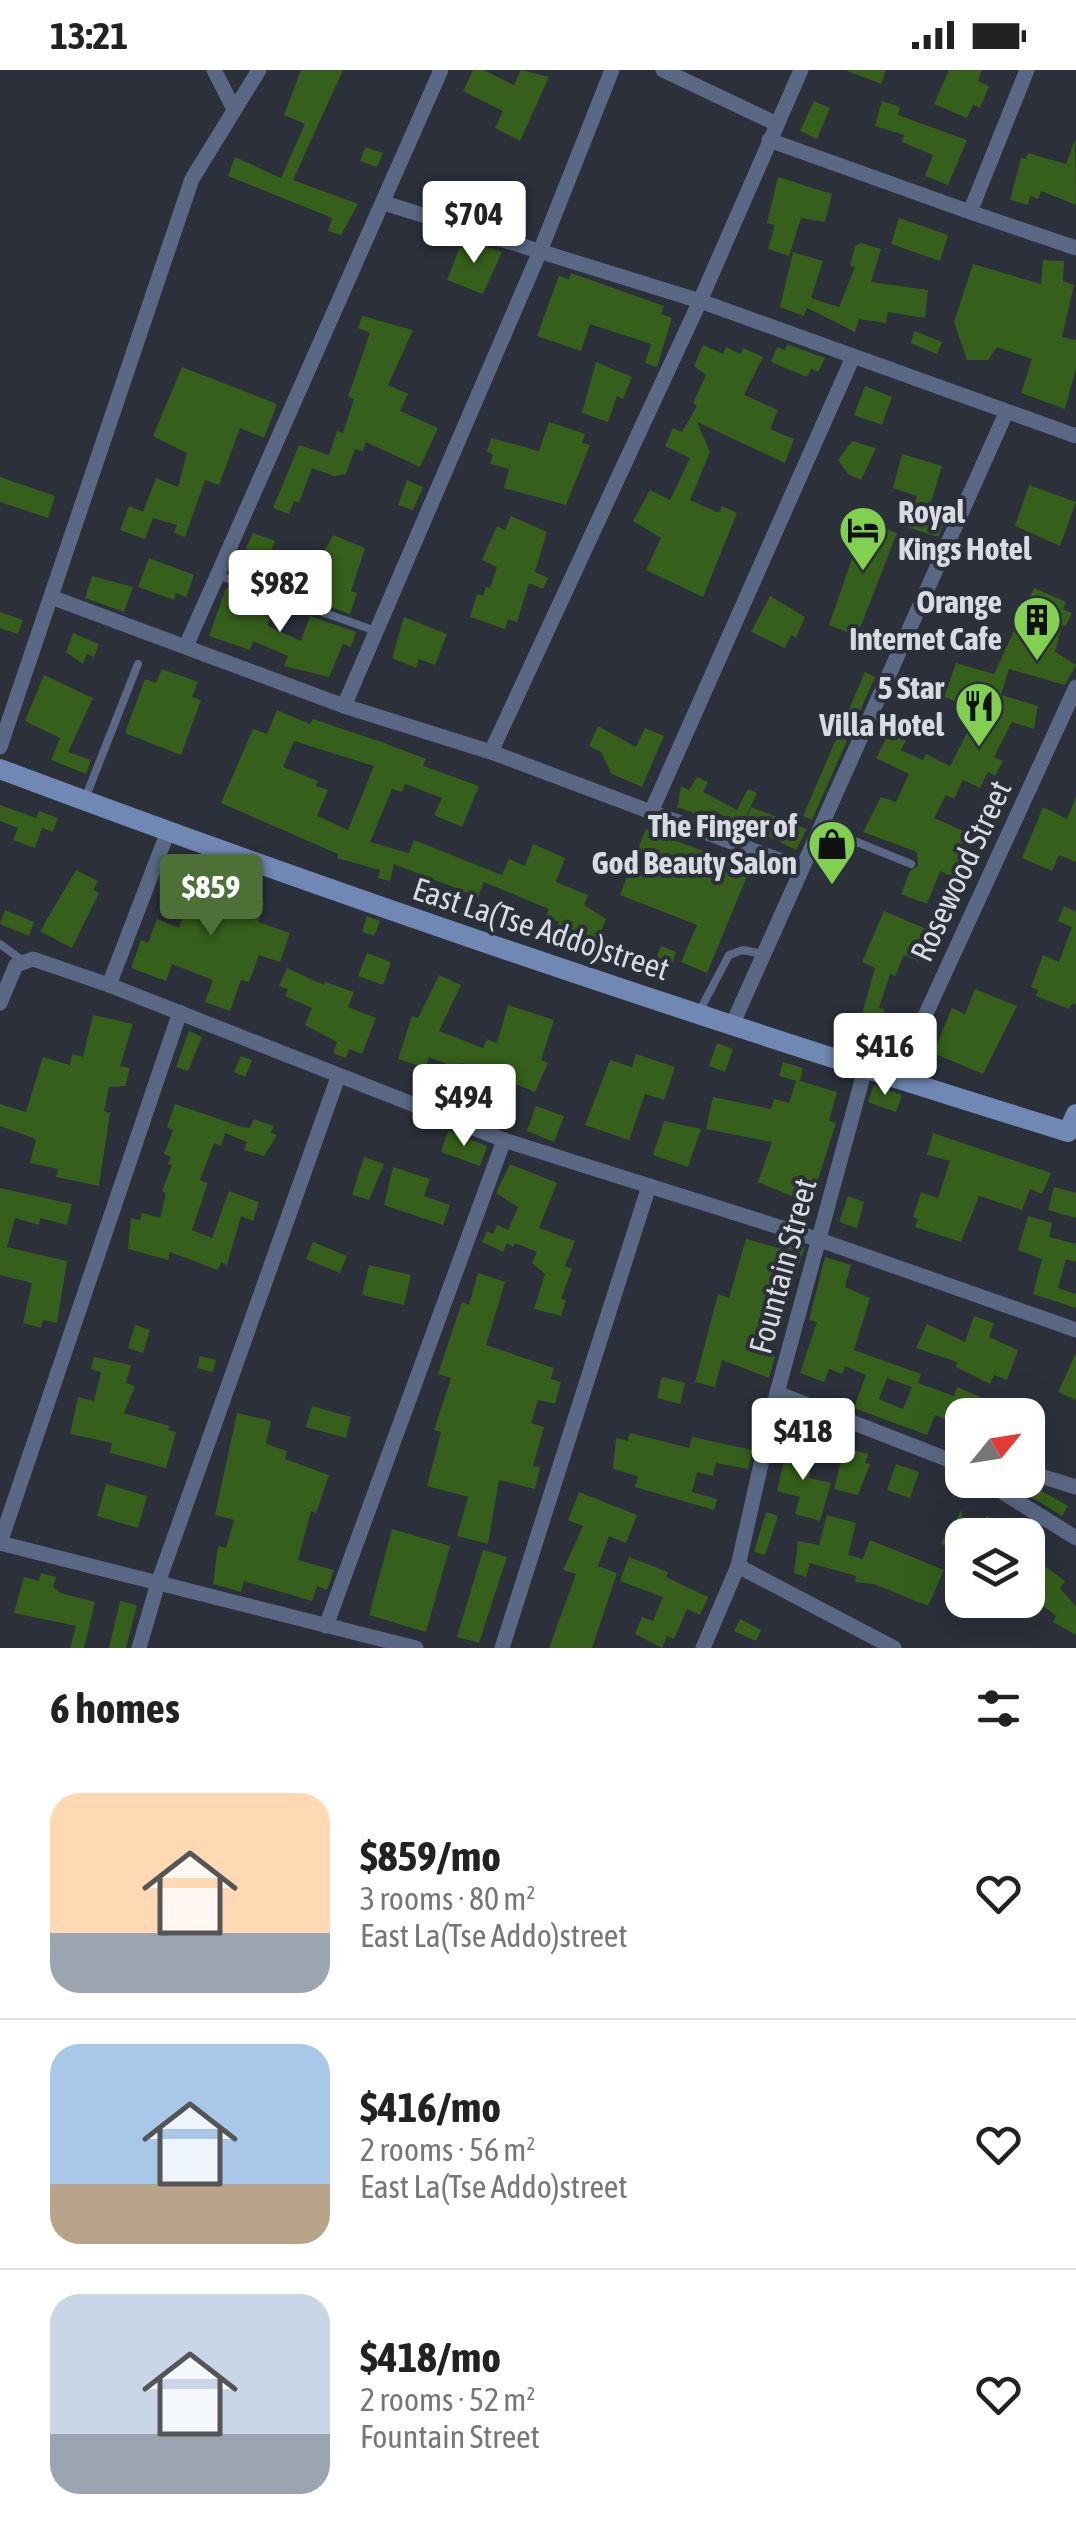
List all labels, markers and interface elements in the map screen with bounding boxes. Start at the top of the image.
text: 13:21 [50,14,128,57]
pin: $704 [415,181,533,266]
text: $704 [445,195,503,232]
place label: Royal Kings Hotel [898,493,1032,567]
hotel icon: Royal Kings Hotel [837,504,889,572]
pin: $982 [221,550,339,635]
text: $982 [251,564,309,601]
place label: Orange Internet Cafe [849,583,1002,657]
building icon: Orange Internet Cafe [1011,594,1063,662]
place label: 5 Star Villa Hotel [818,669,945,743]
restaurant icon: 5 Star Villa Hotel [953,680,1005,748]
street label: Rosewood Street [903,775,1019,967]
place label: The Finger of God Beauty Salon [592,807,798,881]
shop icon: The Finger of God Beauty Salon [806,818,858,886]
pin: $859 [152,854,270,939]
text: $859 [182,868,240,905]
street label: East La(Tse Addo)street [408,870,674,987]
pin: $416 [826,1013,944,1098]
text: $416 [856,1027,914,1064]
pin: $494 [405,1064,523,1149]
text: $494 [435,1078,493,1115]
street label: Fountain Street [741,1174,824,1358]
pin: $418 [744,1398,862,1483]
north arrow [945,1398,1045,1498]
map controls [945,1398,1045,1618]
text: $418 [774,1412,832,1449]
button: layers [945,1518,1045,1618]
icon: filters [971,1681,1026,1736]
text: 6 homes [50,1684,180,1732]
text: $859/mo [360,1832,501,1880]
icon: home [130,1833,250,1953]
icon: heart [971,1866,1026,1921]
text: 3 rooms · 80 m² [360,1880,535,1917]
text: East La(Tse Addo)street [360,1917,628,1954]
text: $416/mo [360,2083,501,2131]
icon: home [130,2084,250,2204]
icon: heart [971,2117,1026,2172]
text: 2 rooms · 56 m² [360,2131,535,2168]
text: East La(Tse Addo)street [360,2168,628,2205]
text: $418/mo [360,2333,501,2381]
icon: home [130,2334,250,2454]
icon: heart [971,2367,1026,2422]
text: 2 rooms · 52 m² [360,2381,535,2418]
text: Fountain Street [360,2418,540,2455]

